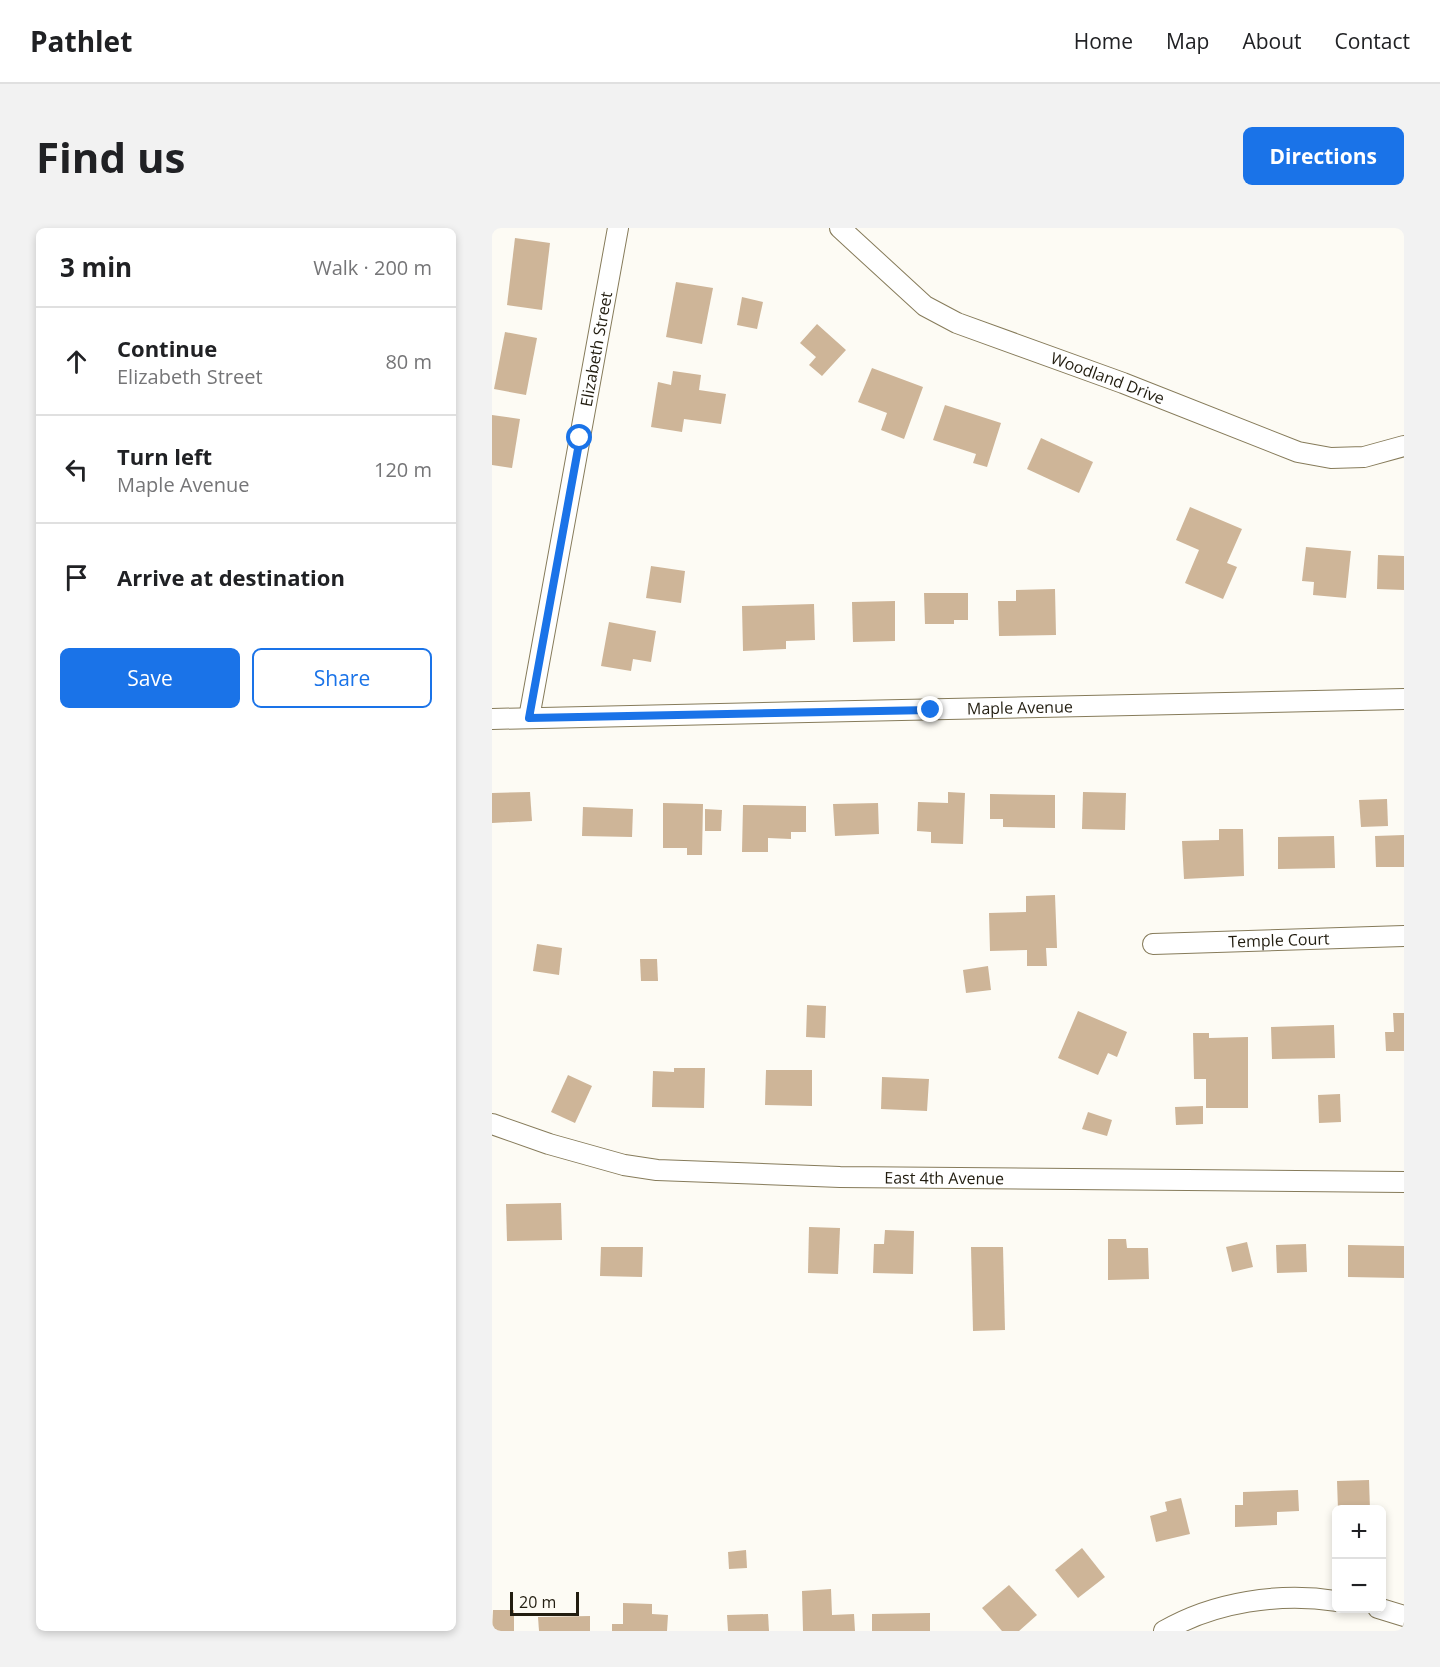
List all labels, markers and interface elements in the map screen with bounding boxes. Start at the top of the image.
text: Pathlet [30,22,132,60]
text: Home [1074,27,1133,55]
text: Map [1166,27,1209,55]
text: About [1242,27,1302,55]
text: Contact [1335,27,1410,55]
button: Directions [1243,127,1404,185]
text: Find us [36,128,185,185]
text: 3 min [60,249,132,285]
text: Walk · 200 m [313,254,432,281]
street label: Elizabeth Street [575,289,617,408]
text: Continue [117,333,217,363]
icon: ahead [60,345,93,378]
street label: Woodland Drive [1048,347,1168,409]
text: 80 m [385,348,432,375]
text: Elizabeth Street [117,363,263,390]
route start [566,424,592,450]
text: Turn left [117,441,212,471]
icon: left [60,453,93,486]
text: 120 m [374,456,432,483]
text: Maple Avenue [117,471,249,498]
icon: arrive [60,561,93,594]
text: Arrive at destination [117,562,345,592]
button: Save [60,648,240,708]
button: Share [252,648,432,708]
street label: Maple Avenue [967,695,1073,720]
route end [917,696,943,722]
street label: Temple Court [1228,927,1330,953]
street label: East 4th Avenue [884,1166,1004,1189]
map controls [1332,1505,1386,1613]
button: + [1332,1505,1386,1559]
button: − [1332,1559,1386,1613]
scale bar [510,1589,579,1616]
text: 20 m [519,1591,556,1613]

